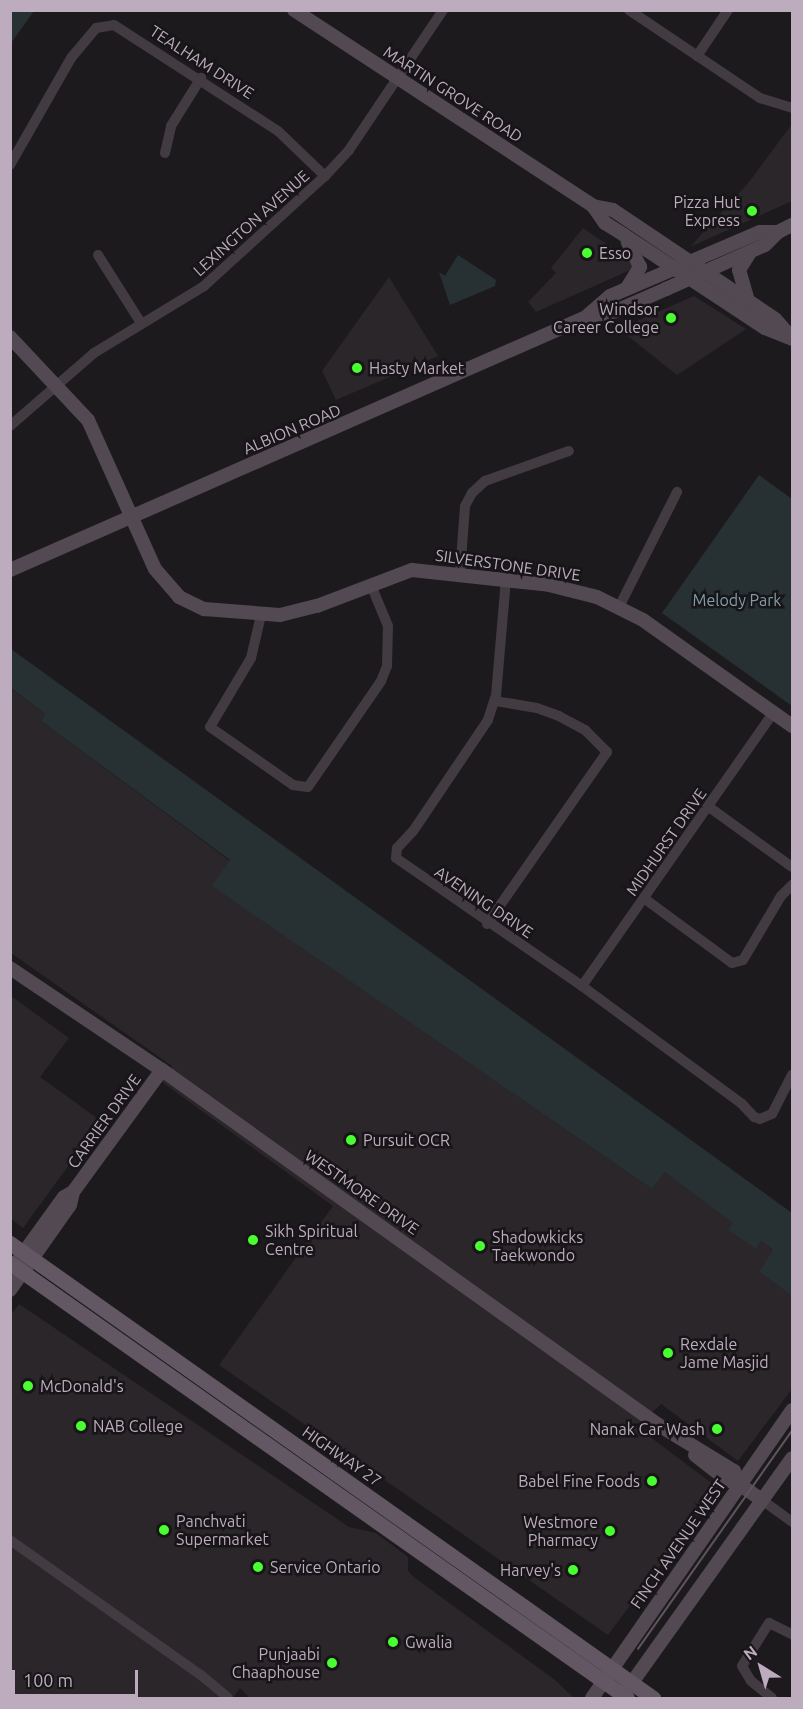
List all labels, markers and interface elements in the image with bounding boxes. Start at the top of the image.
street label: TEALHAM DRIVE [146,21,258,103]
street label: MARTIN GROVE ROAD [380,42,526,146]
street label: LEXINGTON AVENUE [189,166,313,280]
place label: Pizza Hut Express [673,192,740,230]
marker: Pizza Hut Express [745,204,759,218]
place label: Esso [599,243,631,263]
marker: Esso [580,246,594,260]
place label: Windsor Career College [553,299,659,337]
marker: Windsor Career College [664,311,678,325]
place label: Hasty Market [369,358,464,378]
marker: Hasty Market [350,361,364,375]
street label: ALBION ROAD [240,400,344,458]
street label: SILVERSTONE DRIVE [434,545,582,585]
park label: Melody Park [693,590,781,610]
street label: MIDHURST DRIVE [622,785,710,899]
street label: AVENING DRIVE [431,862,537,942]
street label: CARRIER DRIVE [63,1070,145,1172]
place label: Pursuit OCR [363,1130,450,1150]
marker: Pursuit OCR [344,1133,358,1147]
street label: WESTMORE DRIVE [301,1146,423,1238]
place label: Sikh Spiritual Centre [265,1221,358,1259]
place label: Shadowkicks Taekwondo [492,1227,583,1265]
marker: Sikh Spiritual Centre [246,1233,260,1247]
marker: Shadowkicks Taekwondo [473,1239,487,1253]
place label: Rexdale Jame Masjid [680,1334,769,1372]
marker: Rexdale Jame Masjid [661,1346,675,1360]
place label: McDonald's [40,1376,124,1396]
marker: McDonald's [21,1379,35,1393]
place label: NAB College [93,1416,183,1436]
marker: NAB College [74,1419,88,1433]
place label: Nanak Car Wash [590,1419,705,1439]
street label: HIGHWAY 27 [299,1422,385,1490]
marker: Nanak Car Wash [710,1422,724,1436]
place label: Babel Fine Foods [518,1471,640,1491]
marker: Babel Fine Foods [645,1474,659,1488]
street label: FINCH AVENUE WEST [626,1476,730,1612]
place label: Panchvati Supermarket [176,1511,269,1549]
place label: Westmore Pharmacy [523,1512,598,1550]
marker: Panchvati Supermarket [157,1523,171,1537]
marker: Westmore Pharmacy [603,1524,617,1538]
place label: Service Ontario [270,1557,381,1577]
marker: Service Ontario [251,1560,265,1574]
place label: Harvey's [500,1560,561,1580]
marker: Harvey's [566,1563,580,1577]
place label: Gwalia [405,1632,453,1652]
marker: Gwalia [386,1635,400,1649]
north arrow [731,1637,791,1697]
text: N [740,1642,760,1663]
place label: Punjaabi Chaaphouse [232,1644,320,1682]
marker: Punjaabi Chaaphouse [325,1656,339,1670]
scale bar [15,1658,141,1696]
text: 100 m [23,1670,73,1690]

